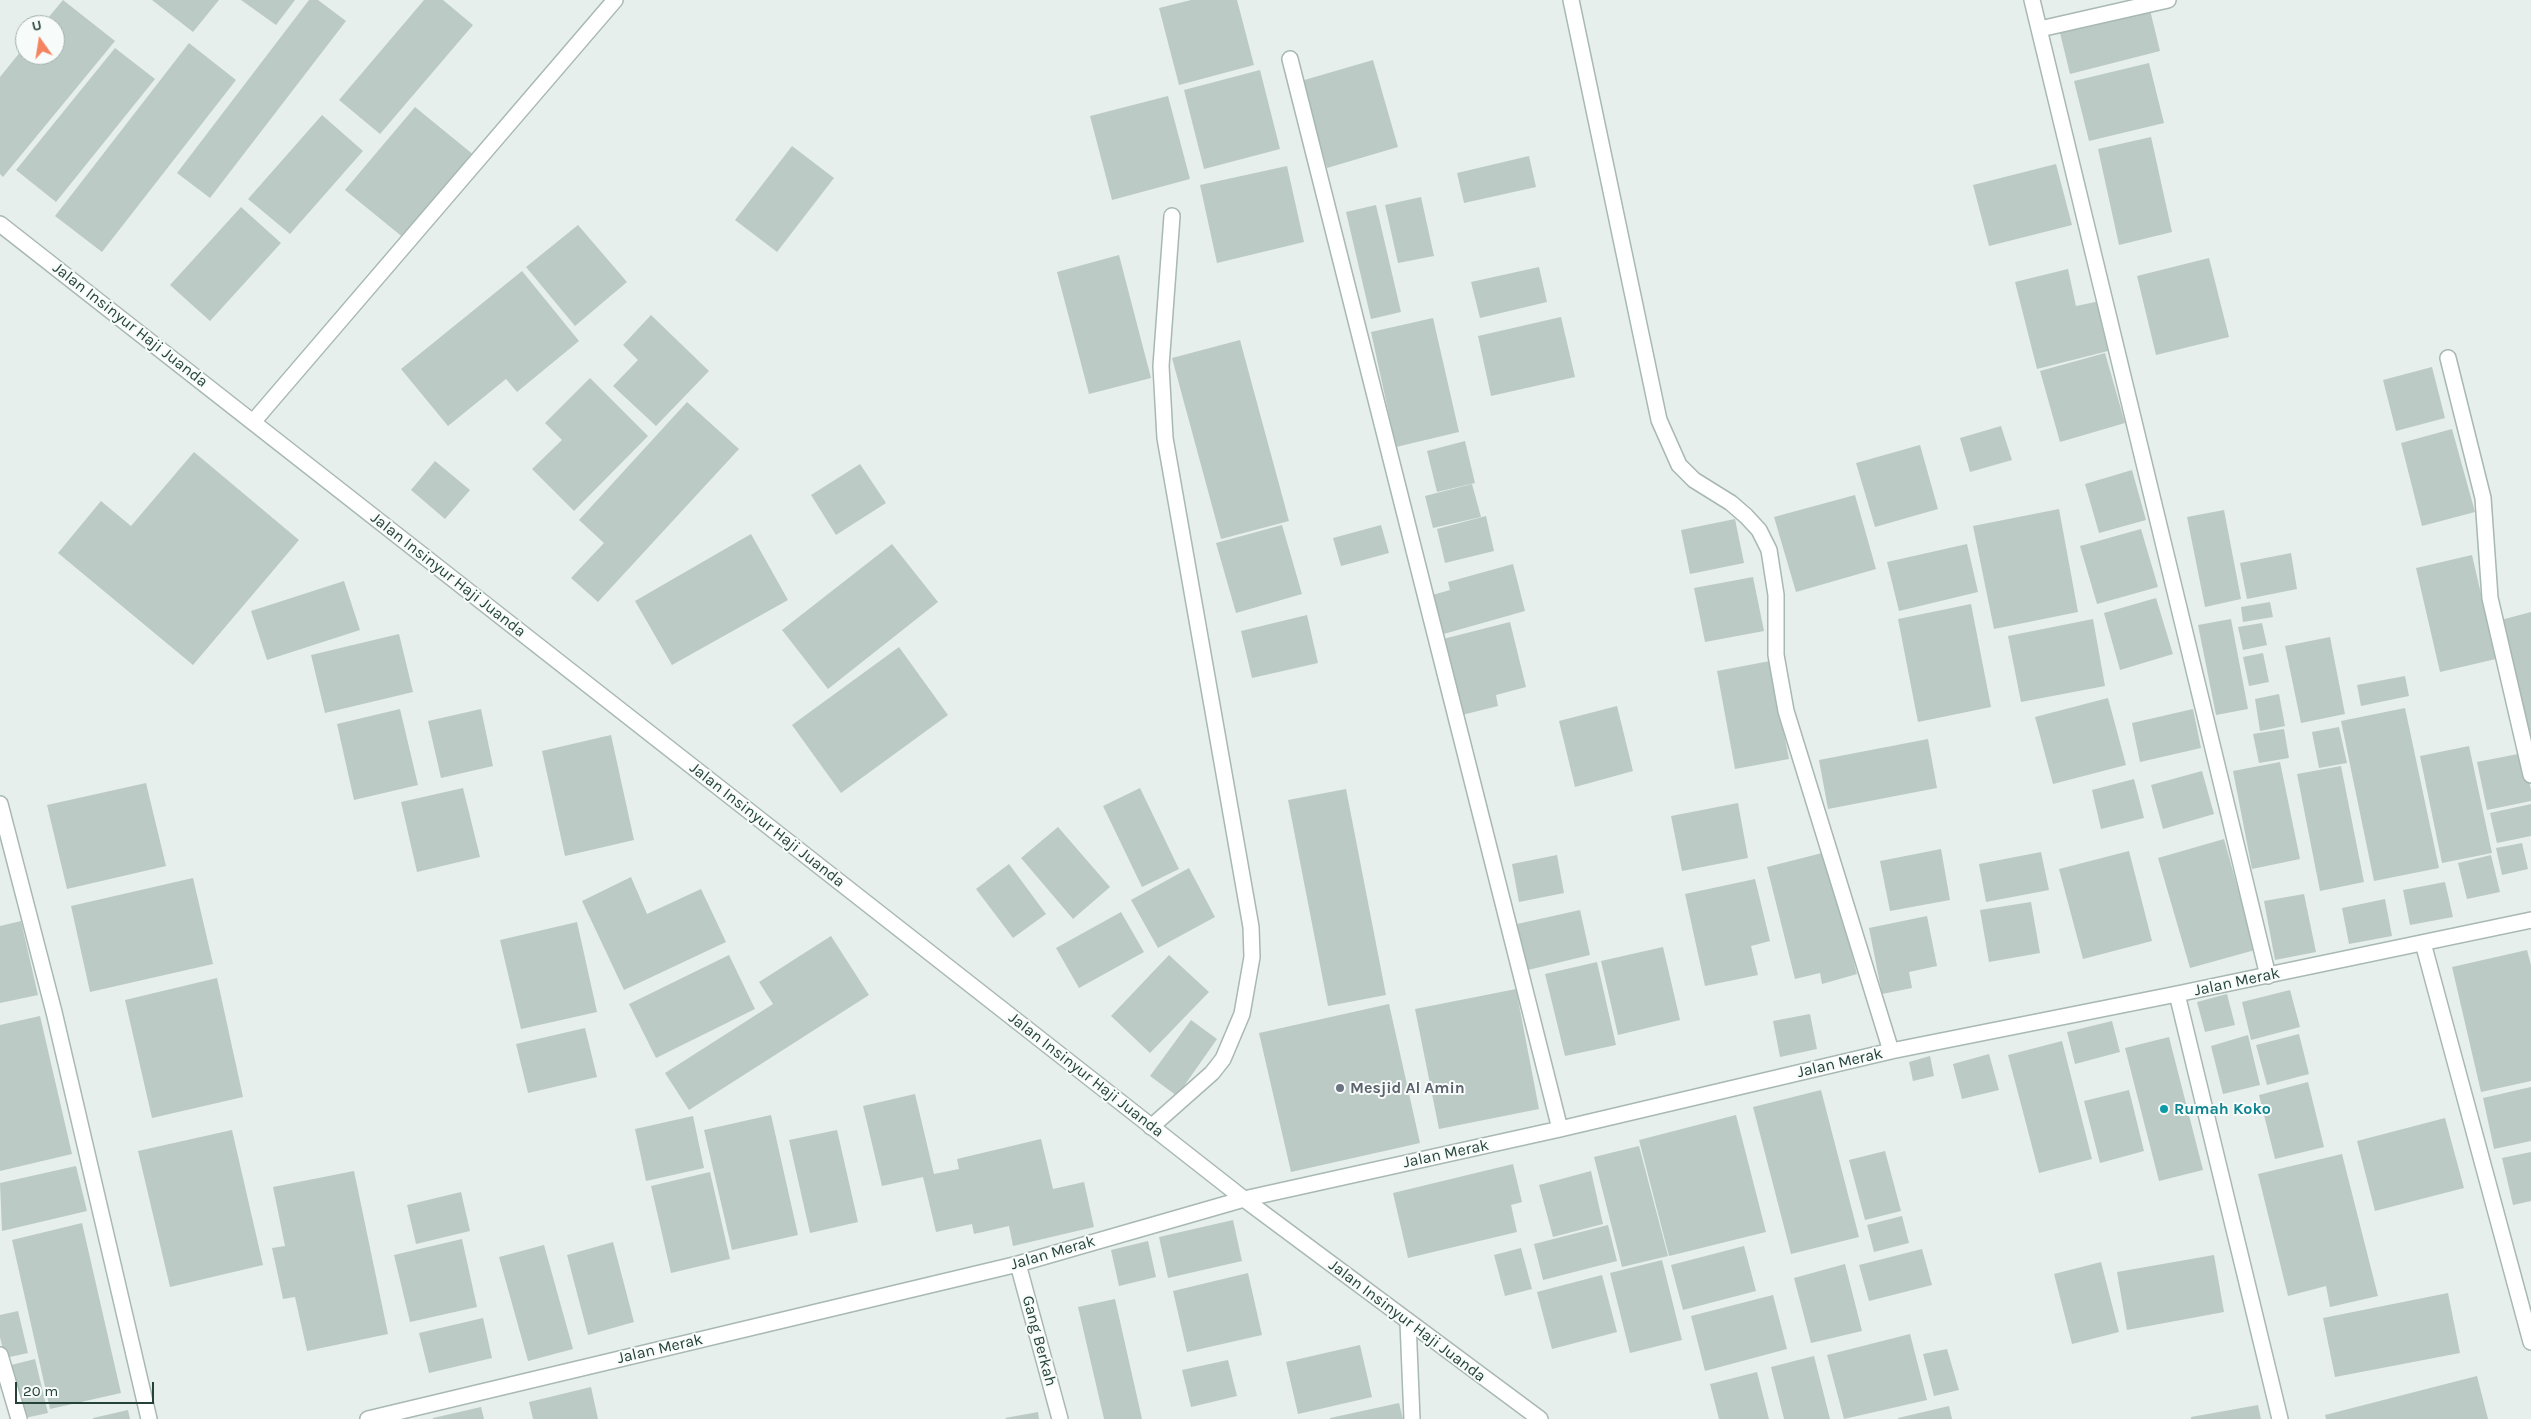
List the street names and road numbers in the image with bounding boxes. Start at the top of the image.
street label: Jalan Insinyur Haji Juanda [49,258,211,392]
street label: Jalan Insinyur Haji Juanda [367,508,529,642]
street label: Jalan Insinyur Haji Juanda [686,758,848,892]
street label: Jalan Merak [2192,964,2282,1000]
street label: Jalan Insinyur Haji Juanda [1005,1008,1167,1142]
street label: Jalan Merak [1795,1044,1885,1082]
street label: Jalan Merak [1401,1136,1491,1172]
street label: Jalan Merak [1008,1232,1098,1274]
street label: Jalan Insinyur Haji Juanda [1325,1256,1489,1386]
street label: Gang Berkah [1018,1294,1060,1388]
street label: Jalan Merak [615,1330,705,1368]

